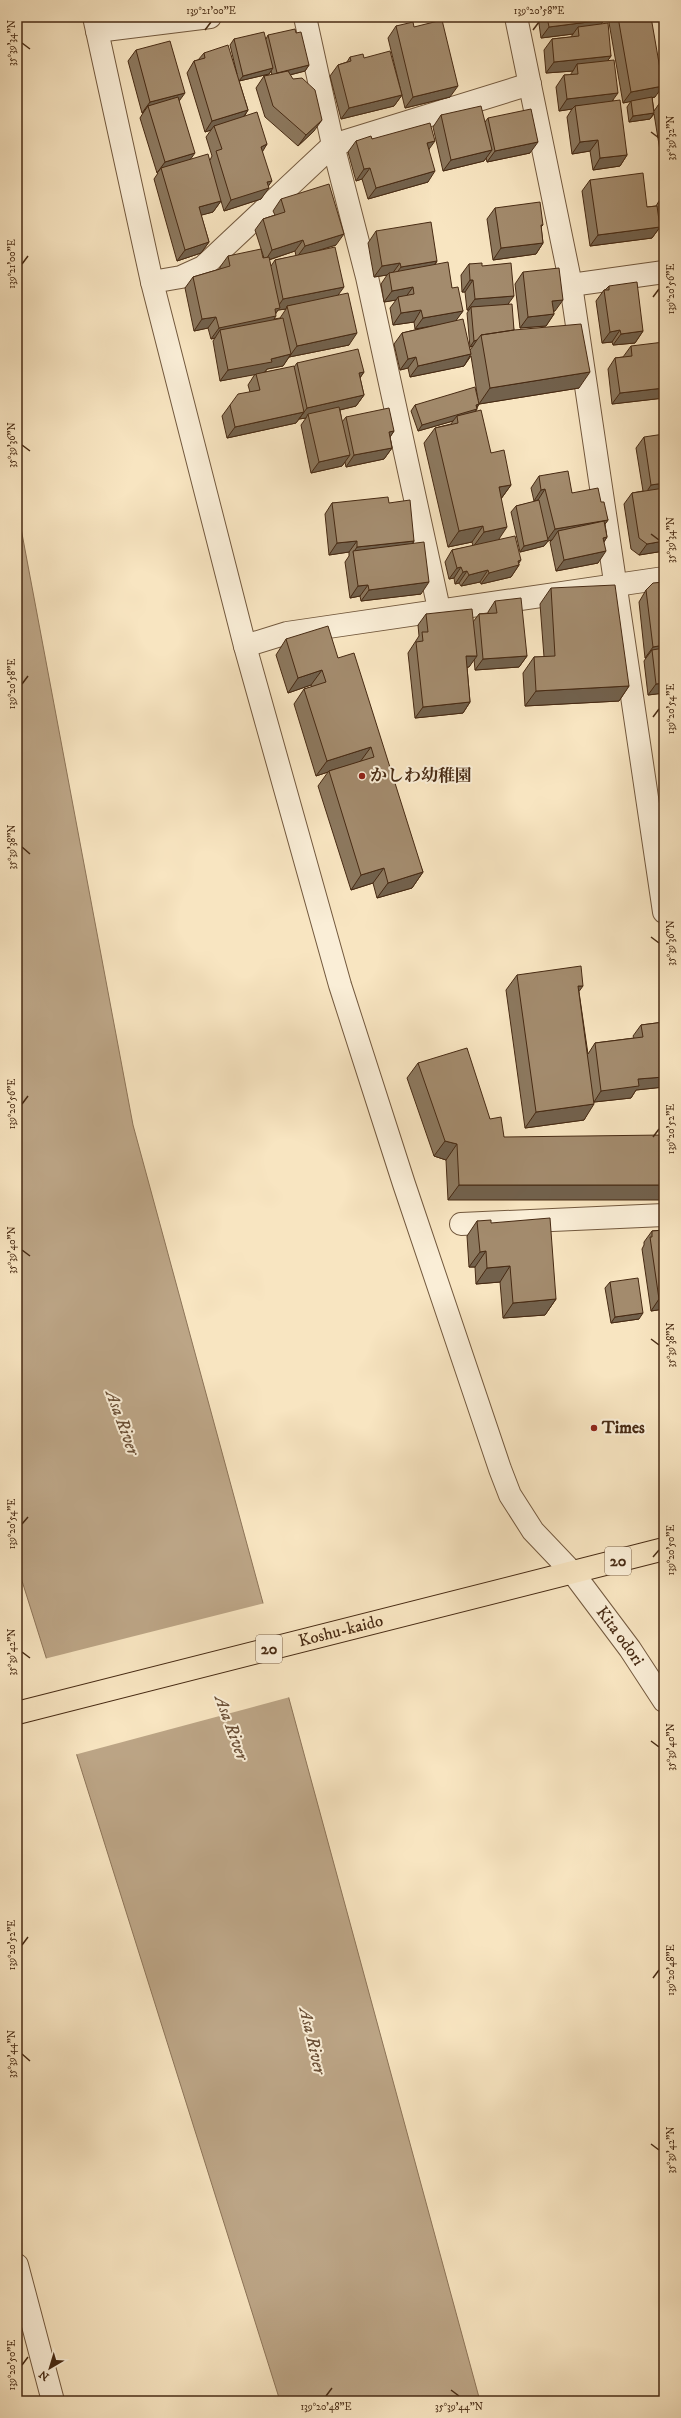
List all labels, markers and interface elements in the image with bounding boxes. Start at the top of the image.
text: 139°21'00"E [186,5,236,17]
text: 139°20'58"E [514,5,564,17]
text: 35°39'34"N [6,20,18,66]
text: 35°39'32"N [665,116,677,161]
text: 139°21'00"E [6,239,18,289]
text: 139°20'56"E [665,264,677,314]
text: 35°39'36"N [6,422,18,468]
text: 35°39'34"N [665,517,677,563]
text: 139°20'58"E [6,659,18,709]
text: 139°20'54"E [665,684,677,734]
place label: かしわ幼稚園 [370,765,472,787]
marker: かしわ幼稚園 [357,771,367,781]
text: 35°39'38"N [6,824,18,870]
text: 35°39'36"N [665,920,677,966]
text: 139°20'56"E [6,1079,18,1129]
text: 139°20'52"E [665,1104,677,1154]
text: 35°39'40"N [6,1226,18,1274]
text: 35°39'38"N [665,1322,677,1368]
water label: Asa River [99,1386,144,1460]
place label: Times [601,1417,645,1439]
marker: Times [589,1423,599,1433]
text: 139°20'54"E [6,1499,18,1549]
text: 139°20'50"E [665,1525,677,1575]
road number: 20 [605,1547,631,1575]
street label: Kita odori [591,1602,649,1670]
street label: Koshu-kaido [296,1610,385,1652]
text: 35°39'42"N [6,1628,18,1676]
road number: 20 [256,1635,282,1663]
water label: Asa River [208,1691,253,1765]
text: 35°39'40"N [665,1723,677,1771]
text: 139°20'52"E [6,1920,18,1970]
text: 139°20'48"E [665,1944,677,1996]
water label: Asa River [293,2004,331,2078]
text: 35°39'44"N [6,2030,18,2078]
text: 35°39'42"N [665,2126,677,2174]
text: 139°20'50"E [6,2340,18,2390]
north arrow [30,2348,70,2388]
text: N [37,2367,52,2383]
text: 139°20'48"E [300,2401,352,2413]
text: 35°39'44"N [435,2401,483,2413]

